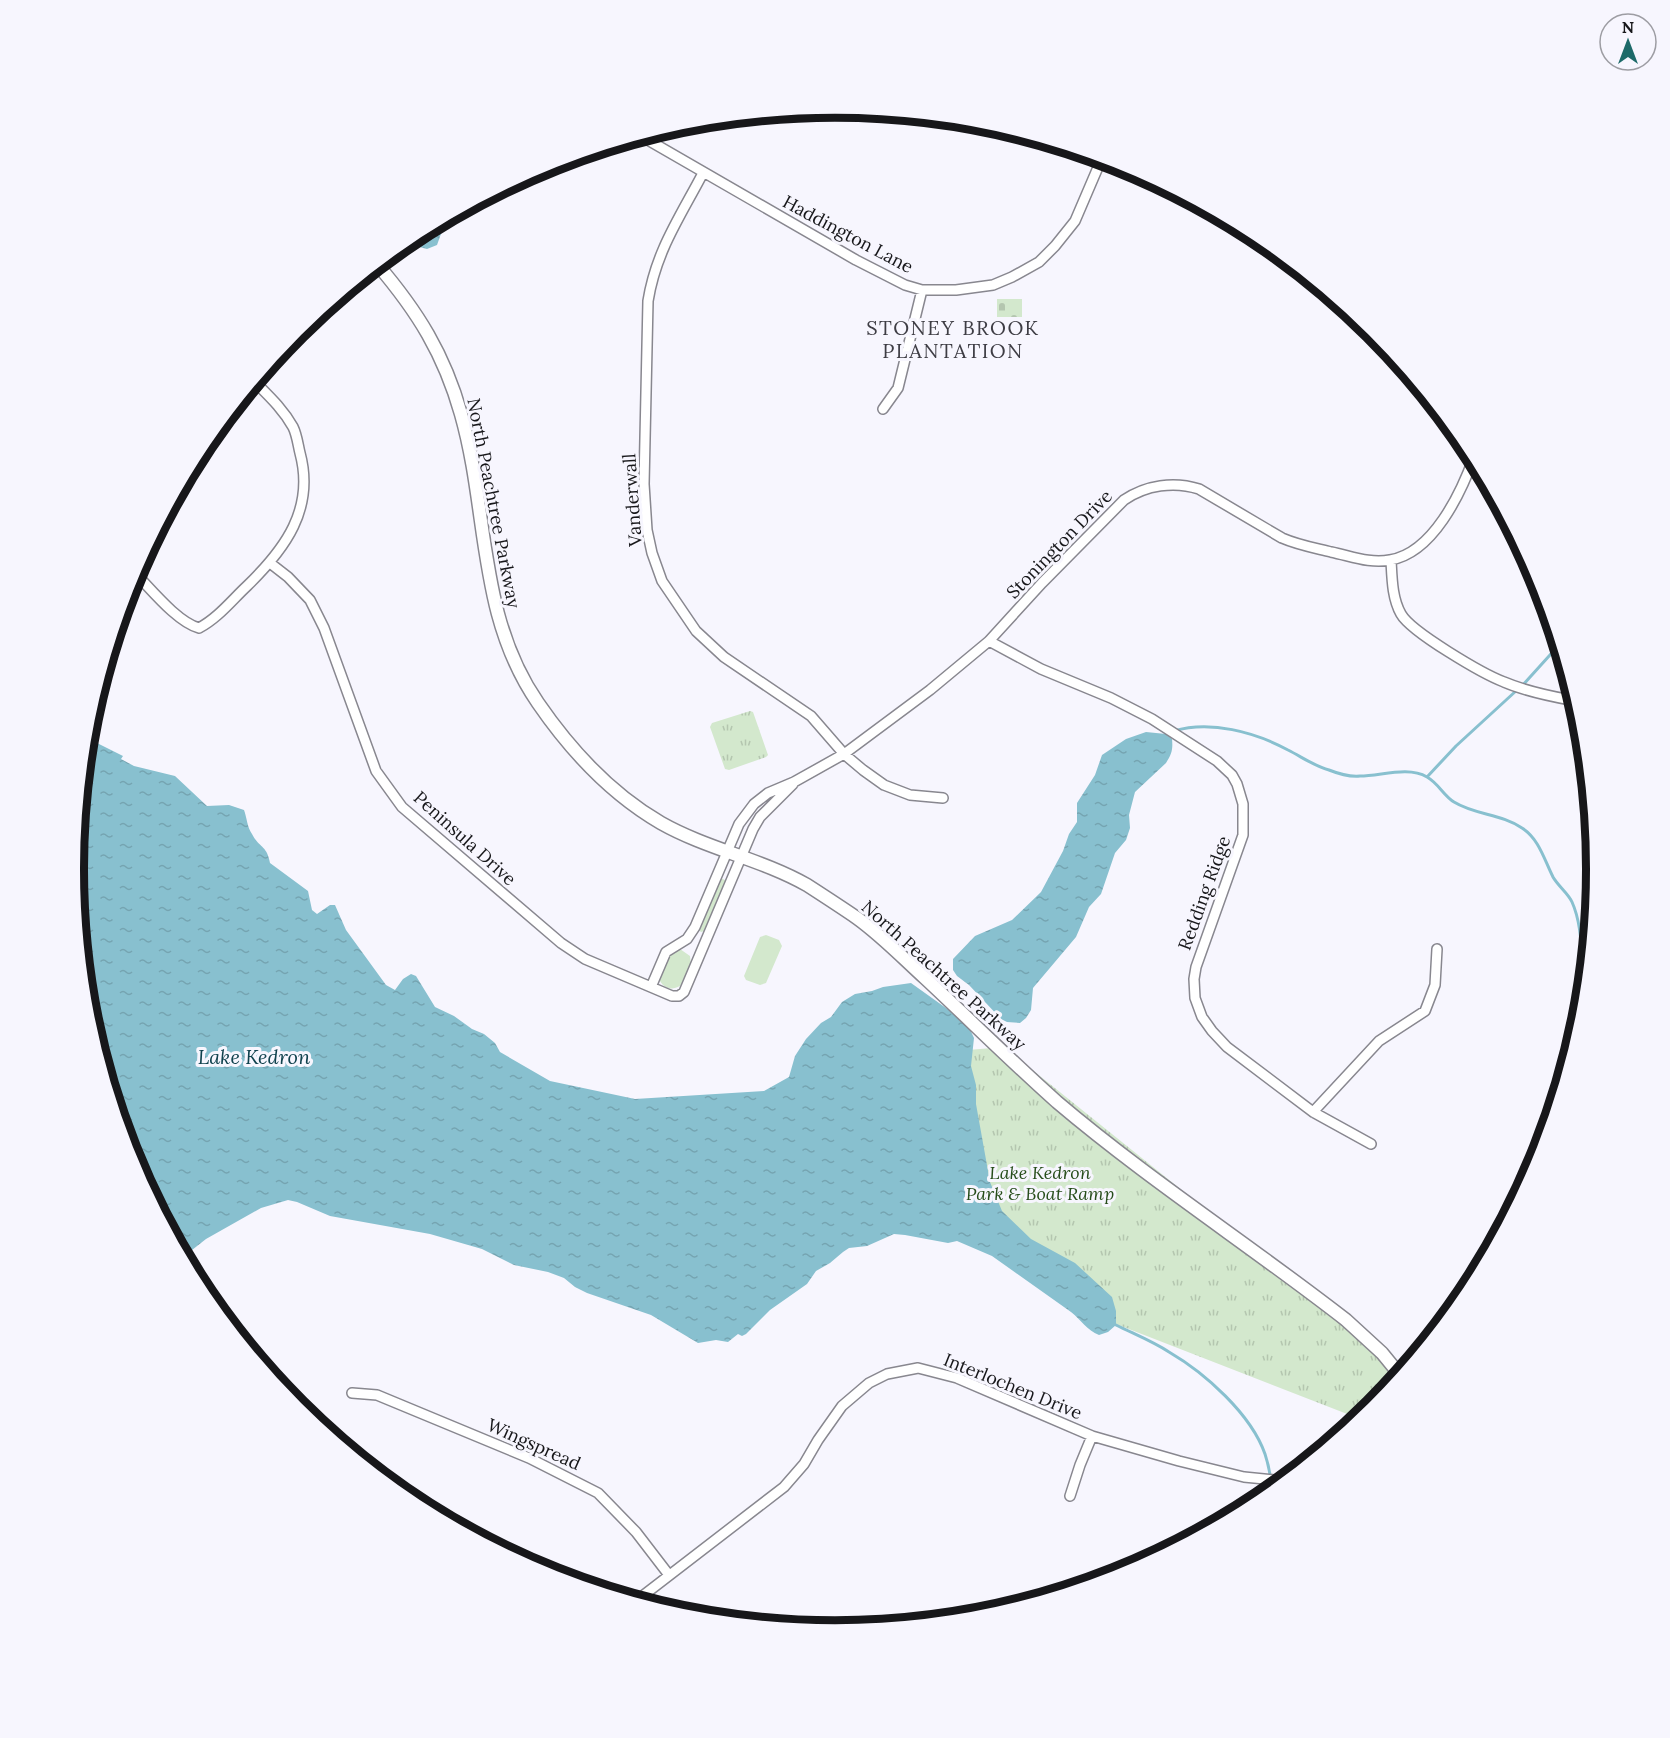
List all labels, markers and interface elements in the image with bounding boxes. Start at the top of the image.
north arrow [1598,12,1658,72]
text: N [1622,17,1634,37]
street label: Haddington Lane [779,190,917,278]
district label: STONEY BROOK PLANTATION [866,315,1040,363]
street label: North Peachtree Parkway [462,396,526,610]
street label: Vanderwall [617,453,647,548]
street label: Stonington Drive [1001,485,1117,603]
street label: Peninsula Drive [409,786,521,890]
street label: Redding Ridge [1173,833,1235,953]
street label: North Peachtree Parkway [857,895,1031,1055]
water label: Lake Kedron [198,1044,311,1069]
park label: Lake Kedron Park & Boat Ramp [966,1161,1114,1205]
street label: Interlochen Drive [940,1348,1086,1424]
street label: Wingspread [484,1413,585,1475]

